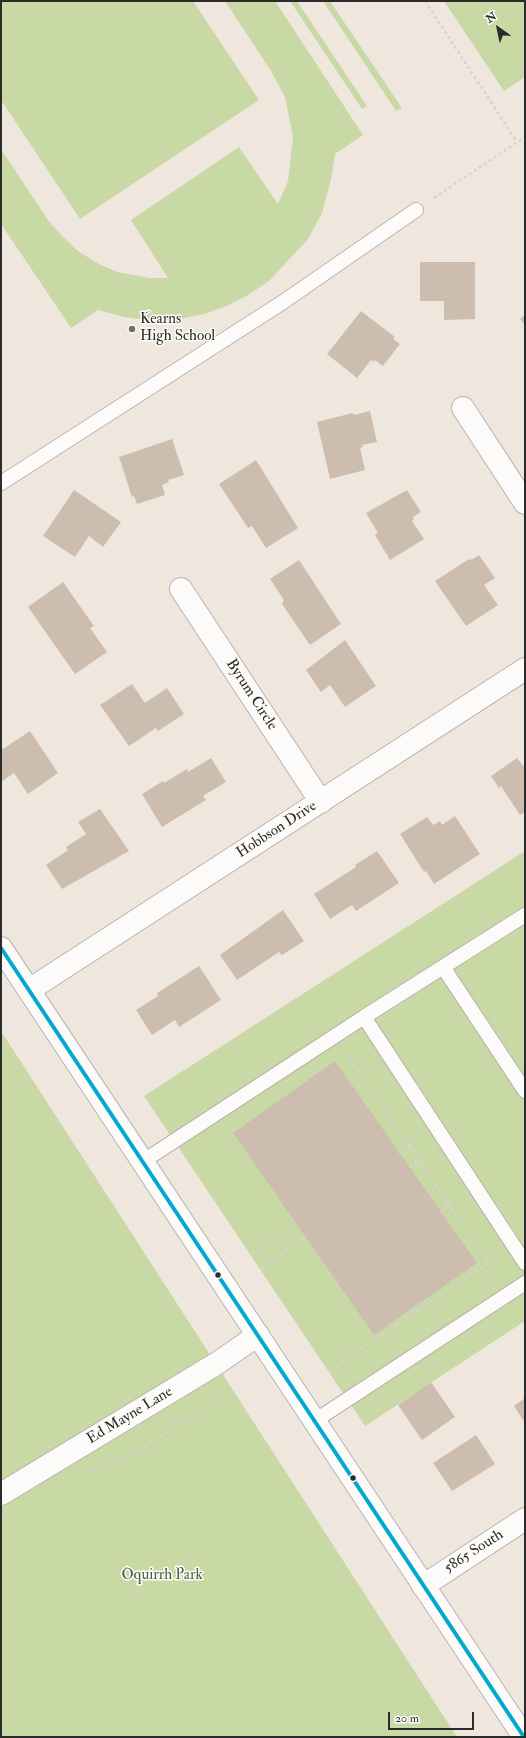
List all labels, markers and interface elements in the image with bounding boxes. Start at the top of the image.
north arrow [478,8,518,48]
text: N [484,9,499,26]
place label: Kearns High School [140,311,215,346]
marker: Kearns High School [127,324,137,334]
street label: Byrum Circle [221,656,281,734]
street label: Hobbson Drive [234,797,320,863]
unlabelled marker [213,1270,223,1280]
street label: Ed Mayne Lane [84,1383,176,1449]
unlabelled marker [348,1473,358,1483]
street label: 5865 South [441,1526,507,1578]
park label: Oquirrh Park [121,1567,203,1585]
scale bar [390,1704,476,1730]
text: 20 m [395,1711,419,1726]

